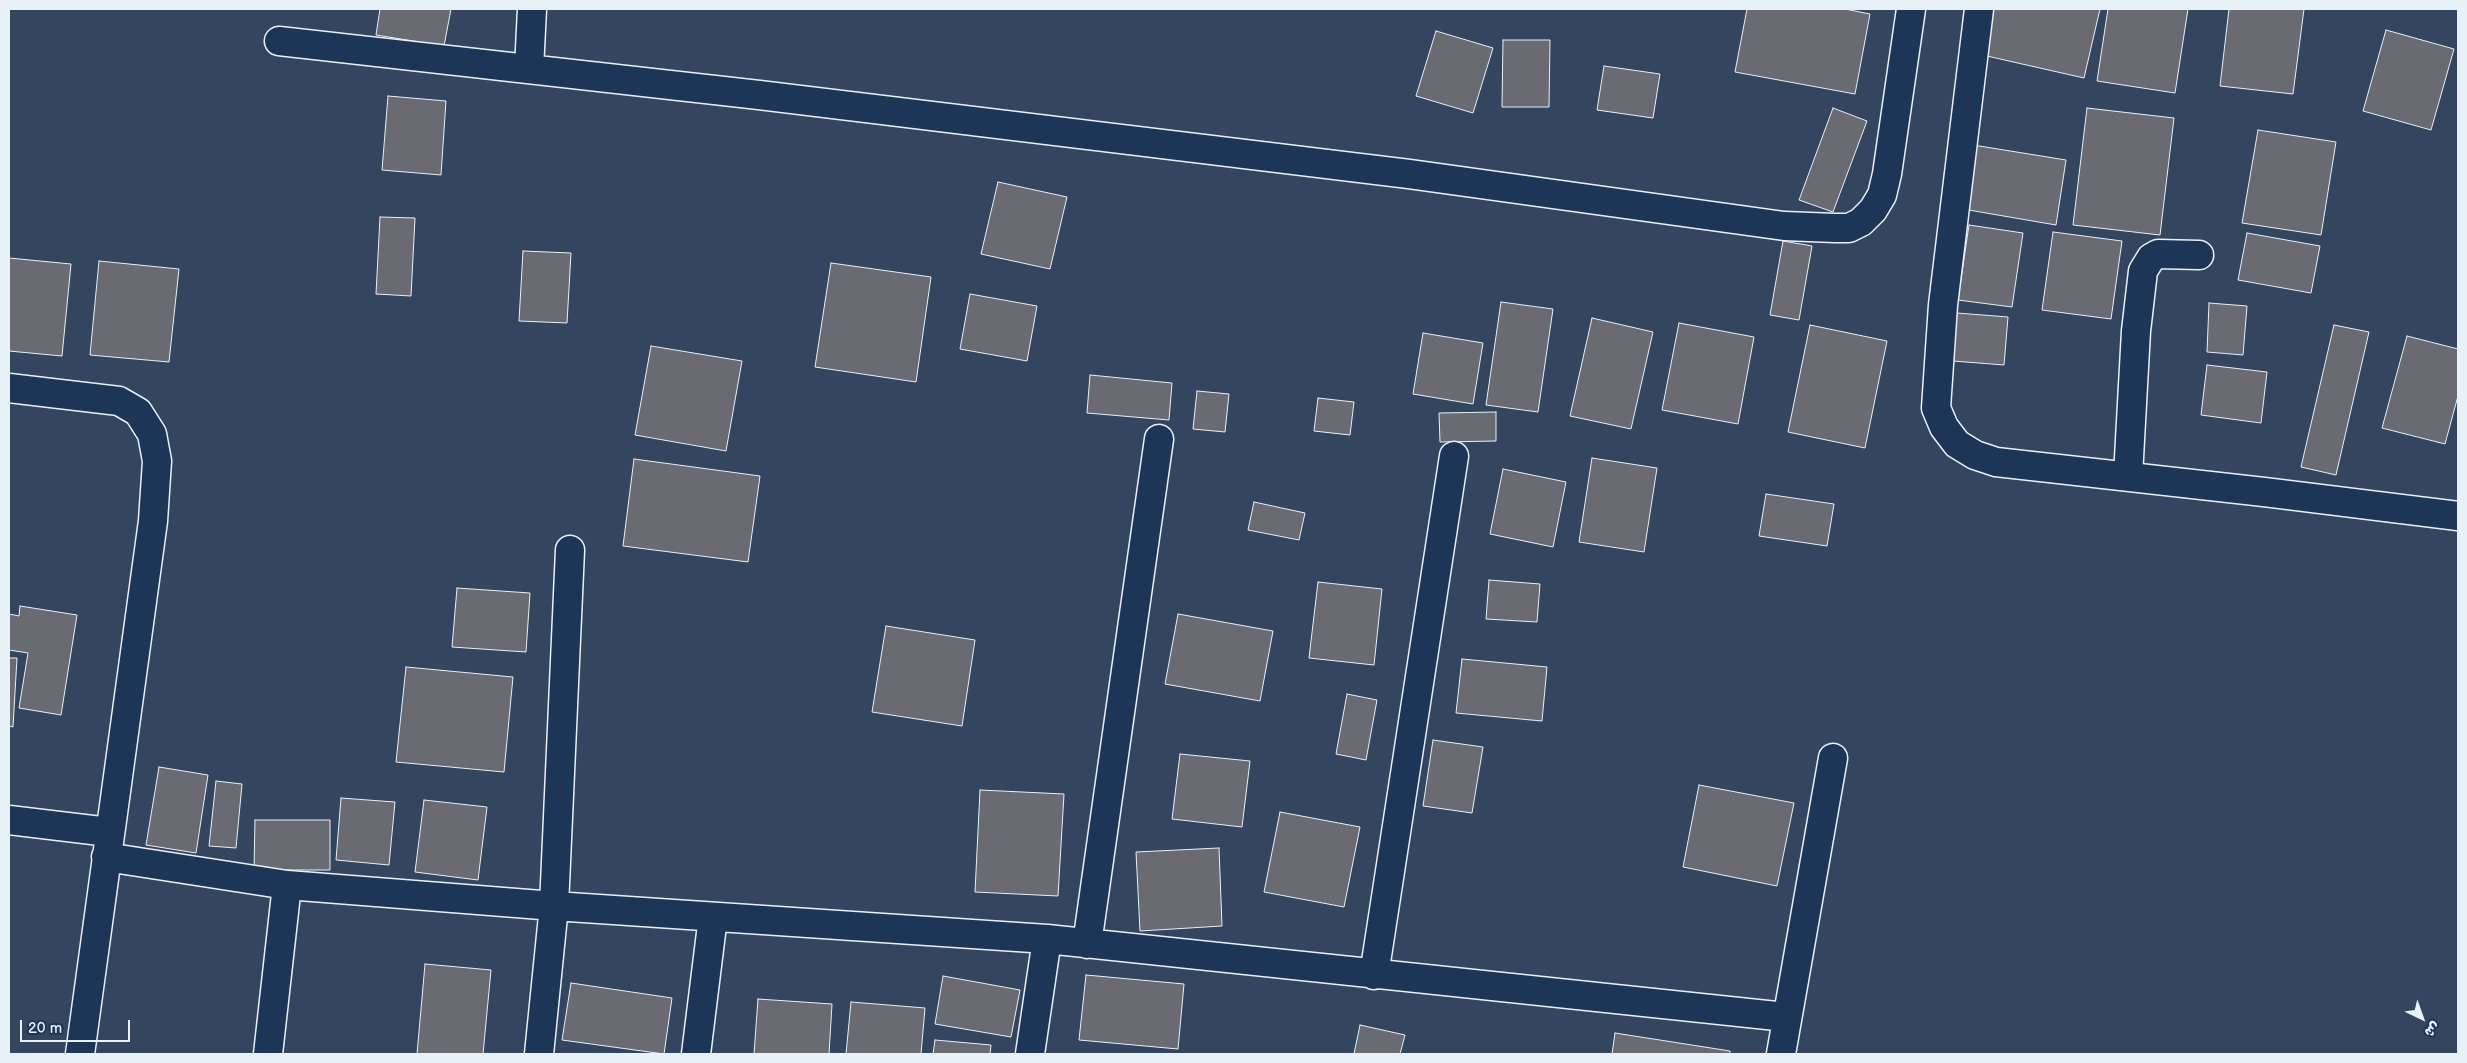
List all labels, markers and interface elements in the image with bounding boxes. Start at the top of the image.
north arrow [2397,993,2447,1043]
scale bar [22,1010,132,1042]
text: ش [2421,1018,2444,1041]
text: 20 m [28,1019,62,1038]

